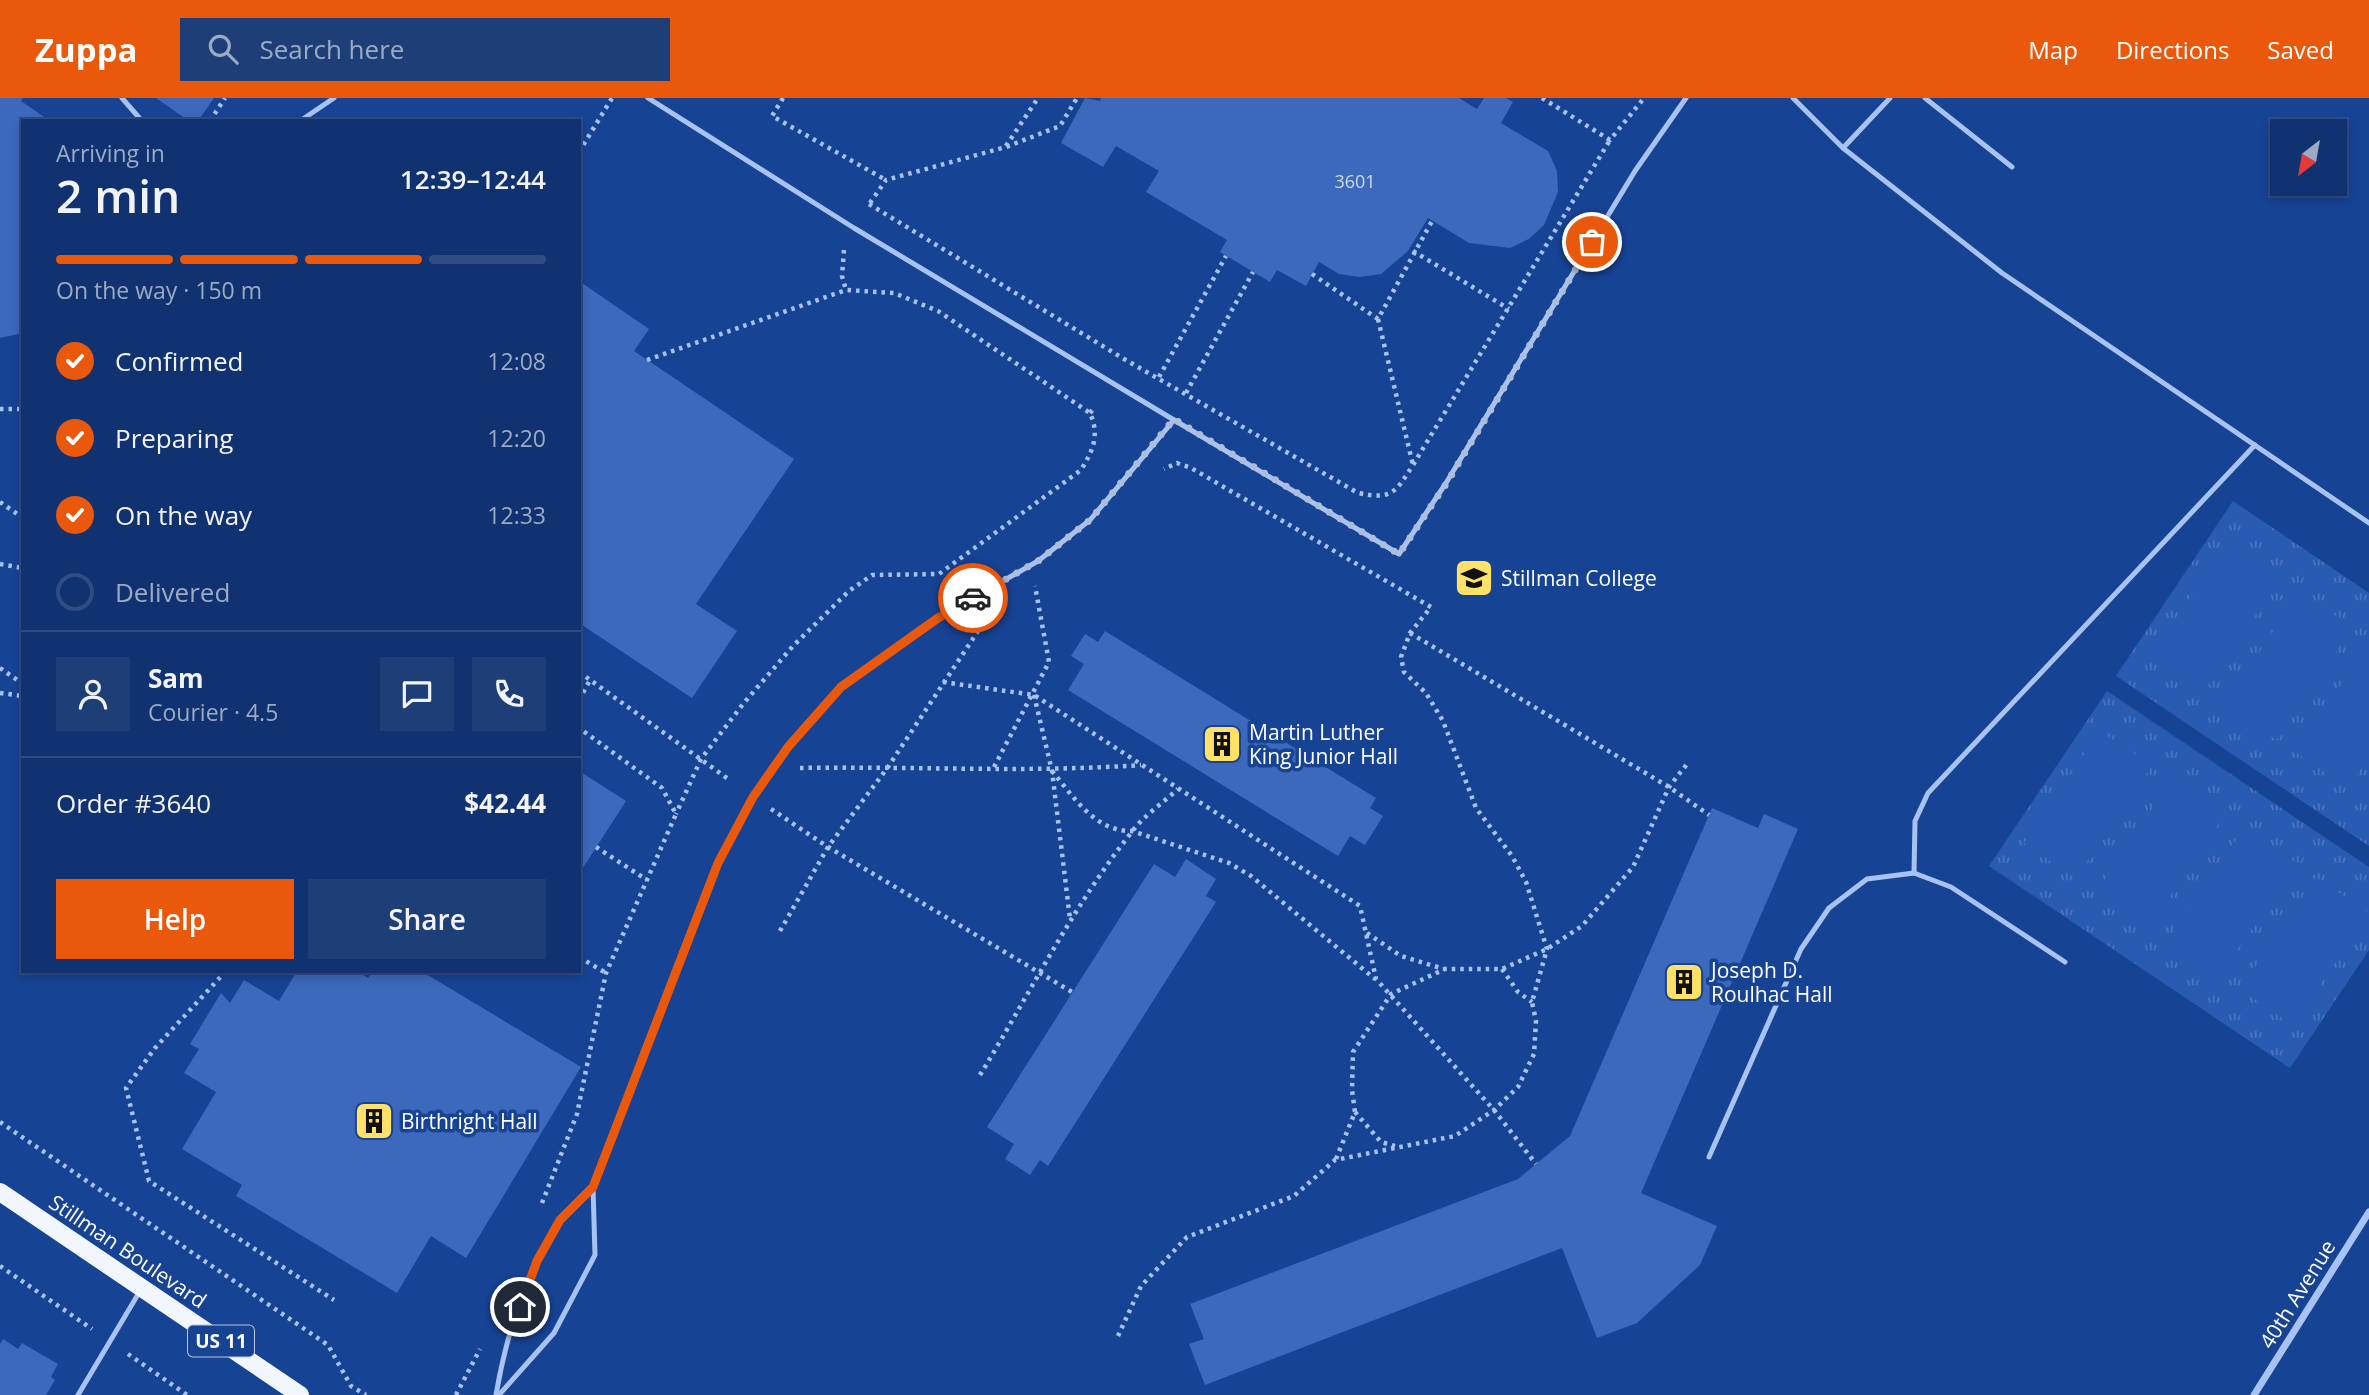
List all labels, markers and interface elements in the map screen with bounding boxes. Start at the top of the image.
search box [180,18,670,81]
text: Zuppa [35,27,138,72]
icon: search [204,30,242,68]
text: Search here [260,31,404,67]
text: Map [2028,33,2078,66]
text: Directions [2116,33,2229,66]
text: Saved [2267,33,2334,66]
north arrow [2270,119,2347,196]
map controls [2270,119,2347,196]
text: Arriving in [56,137,165,169]
text: 12:39–12:44 [400,161,546,197]
text: 2 min [56,164,180,226]
house number: 3601 [1334,169,1376,193]
pin [1562,212,1622,272]
icon: bag [1573,223,1611,261]
text: On the way · 150 m [56,274,262,306]
icon: check [56,342,94,380]
text: Confirmed [115,343,243,379]
text: 12:08 [487,345,546,377]
icon: check [56,419,94,457]
text: Preparing [115,420,233,456]
text: 12:20 [487,422,546,454]
icon: check [56,496,94,534]
text: On the way [115,497,252,533]
text: 12:33 [487,499,546,531]
school or university icon: Stillman College [1453,557,1495,599]
courier [938,563,1008,633]
place label: Stillman College [1501,564,1657,592]
text: Delivered [115,574,230,610]
icon: car [954,579,992,617]
button: person [56,657,130,731]
button: chat [380,657,454,731]
button: phone [472,657,546,731]
text: Sam [148,660,204,696]
text: Courier · 4.5 [148,696,278,728]
place label: Martin Luther King Junior Hall [1249,718,1398,770]
building icon: Martin Luther King Junior Hall [1201,723,1243,765]
text: Order #3640 [56,785,211,821]
text: $42.44 [464,785,546,821]
button: Help [56,879,294,959]
button: Share [308,879,546,959]
place label: Joseph D. Roulhac Hall [1709,956,1833,1008]
building icon: Joseph D. Roulhac Hall [1663,961,1705,1003]
building icon: Birthright Hall [353,1100,395,1142]
place label: Birthright Hall [401,1107,538,1135]
street label: Stillman Boulevard [44,1188,212,1314]
street label: 40th Avenue [2253,1234,2341,1354]
pin [490,1277,550,1337]
icon: home [501,1288,539,1326]
road number: US 11 [188,1326,254,1357]

